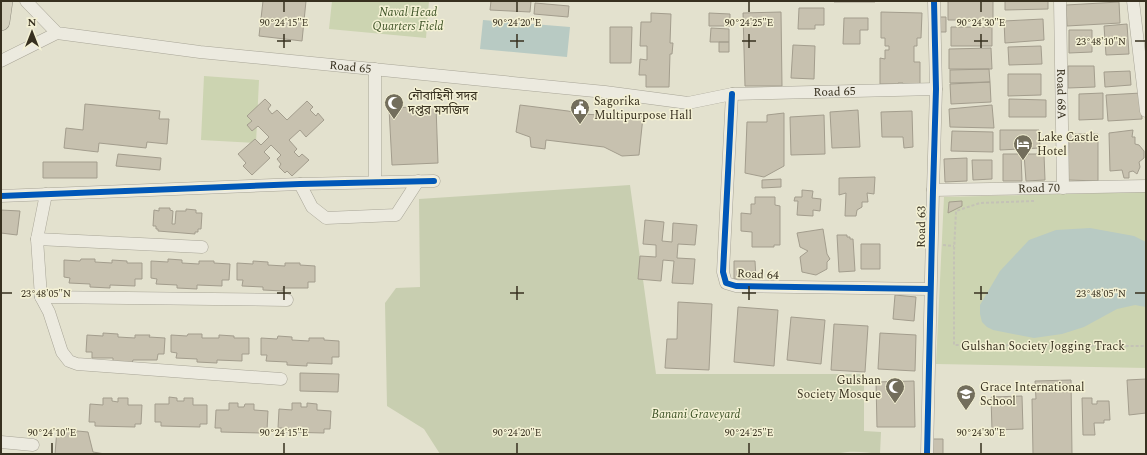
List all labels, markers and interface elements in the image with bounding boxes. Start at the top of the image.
park label: Naval Head Quarters Field [372,3,444,36]
north arrow [12,12,52,52]
text: N [28,14,37,31]
text: 90°24'15"E [260,15,308,31]
text: 90°24'20"E [493,15,541,31]
text: 90°24'25"E [725,15,773,31]
text: 90°24'30"E [957,15,1005,31]
text: 23°48'10"N [1076,34,1126,50]
street label: Road 65 [329,56,372,79]
street label: Road 68A [1051,68,1071,120]
street label: Road 65 [813,82,856,102]
place label: নৌবাহিনী সদর দপ্তর মসজিদ [407,87,478,120]
mosque icon: নৌবাহিনী সদর দপ্তর মসজিদ [383,92,405,120]
place label: Sagorika Multipurpose Hall [594,92,692,125]
public building icon: Sagorika Multipurpose Hall [569,97,591,125]
place label: Lake Castle Hotel [1037,128,1099,161]
hotel icon: Lake Castle Hotel [1012,133,1034,161]
street label: Road 70 [1018,179,1060,198]
street label: Road 63 [912,206,931,248]
street label: Road 64 [736,264,779,285]
text: 23°48'05"N [21,286,71,302]
text: 23°48'05"N [1076,286,1126,302]
street label: Gulshan Society Jogging Track [961,337,1125,356]
place label: Gulshan Society Mosque [797,371,881,404]
mosque icon: Gulshan Society Mosque [884,376,906,404]
place label: Grace International School [980,378,1085,411]
school or university icon: Grace International School [955,383,977,411]
park label: Banani Graveyard [651,405,741,424]
text: 90°24'10"E [28,425,76,441]
text: 90°24'15"E [260,425,308,441]
text: 90°24'20"E [493,425,541,441]
text: 90°24'25"E [725,425,773,441]
text: 90°24'30"E [957,425,1005,441]

